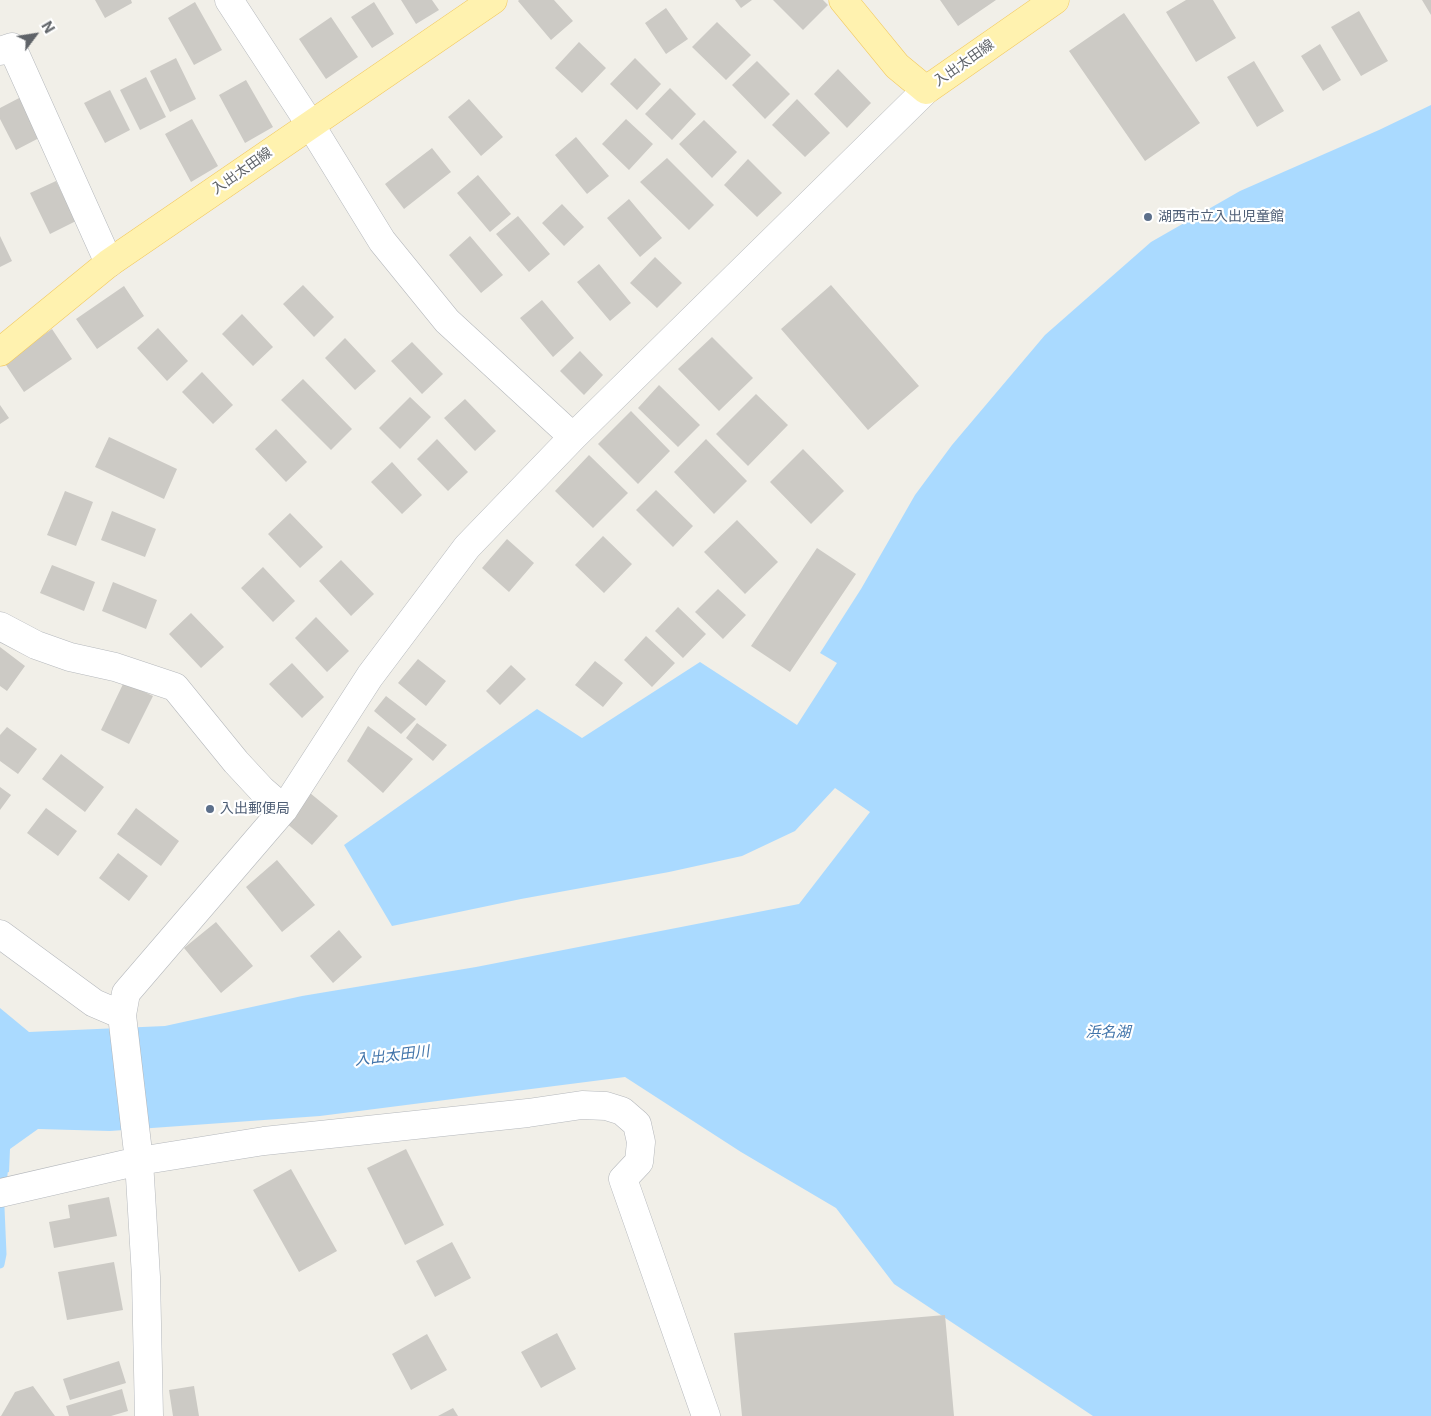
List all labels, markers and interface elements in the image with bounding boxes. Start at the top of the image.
north arrow [10,10,60,60]
text: N [38,18,58,36]
street label: 入出太田線 [931,36,997,90]
street label: 入出太田線 [209,144,275,198]
place label: 湖西市立入出児童館 [1158,209,1284,225]
marker: 湖西市立入出児童館 [1142,211,1154,223]
place label: 入出郵便局 [220,801,290,817]
marker: 入出郵便局 [204,803,216,815]
water label: 浜名湖 [1086,1023,1130,1041]
water label: 入出太田川 [354,1042,430,1070]

